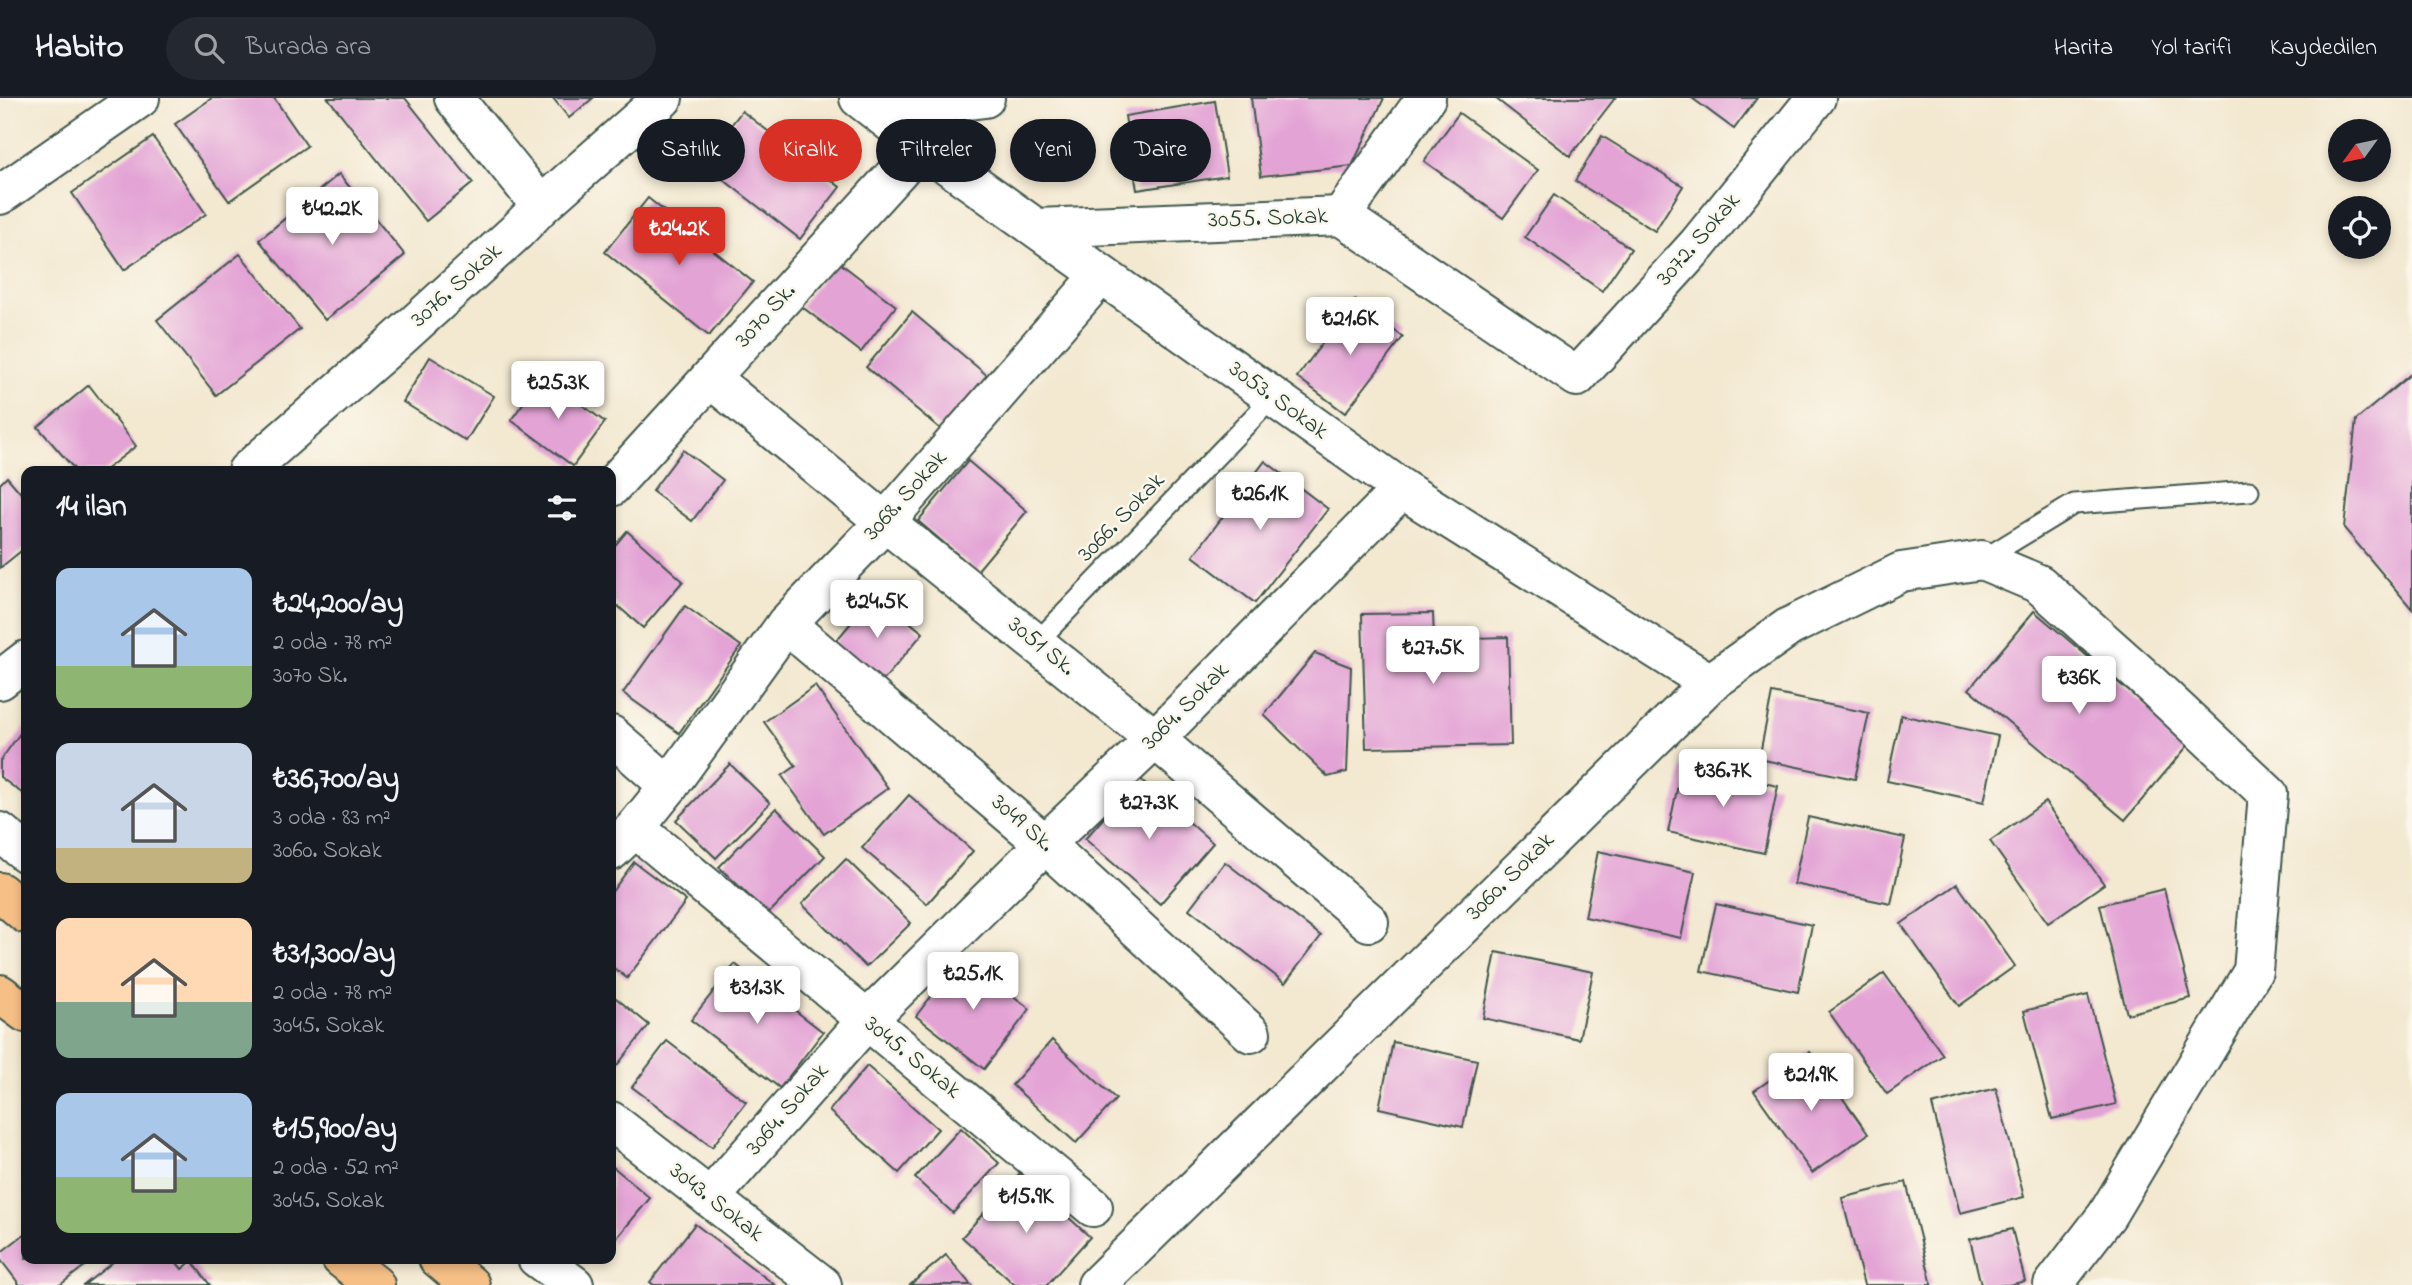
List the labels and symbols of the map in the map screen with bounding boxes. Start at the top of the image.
north arrow [2328,119,2390,182]
street label: 3072. Sokak [1648,185,1750,295]
pin: ₺42.2K [275,188,389,247]
street label: 3055. Sokak [1208,199,1329,239]
pin: ₺24.2K [622,208,736,267]
street label: 3076. Sokak [403,235,511,337]
street label: 3070 Sk. [727,275,805,356]
pin: ₺21.6K [1293,298,1407,357]
street label: 3053. Sokak [1221,353,1336,450]
pin: ₺25.3K [501,362,615,421]
street label: 3068. Sokak [856,442,957,549]
street label: 3066. Sokak [1070,465,1174,571]
pin: ₺26.1K [1203,472,1317,532]
pin: ₺24.5K [820,580,934,640]
street label: 3051 Sk. [999,609,1083,685]
pin: ₺27.5K [1376,626,1490,686]
street label: 3064. Sokak [1134,654,1239,759]
pin: ₺36K [2038,656,2120,716]
pin: ₺36.7K [1666,750,1780,809]
pin: ₺27.3K [1092,782,1206,841]
street label: 3049 Sk. [983,786,1062,862]
street label: 3060. Sokak [1459,824,1564,929]
pin: ₺25.1K [916,953,1030,1012]
pin: ₺31.3K [700,967,814,1026]
street label: 3045. Sokak [856,1008,968,1108]
pin: ₺21.9K [1754,1054,1868,1113]
street label: 3064. Sokak [738,1056,839,1164]
street label: 3043. Sokak [661,1155,771,1252]
pin: ₺15.9K [969,1176,1083,1235]

